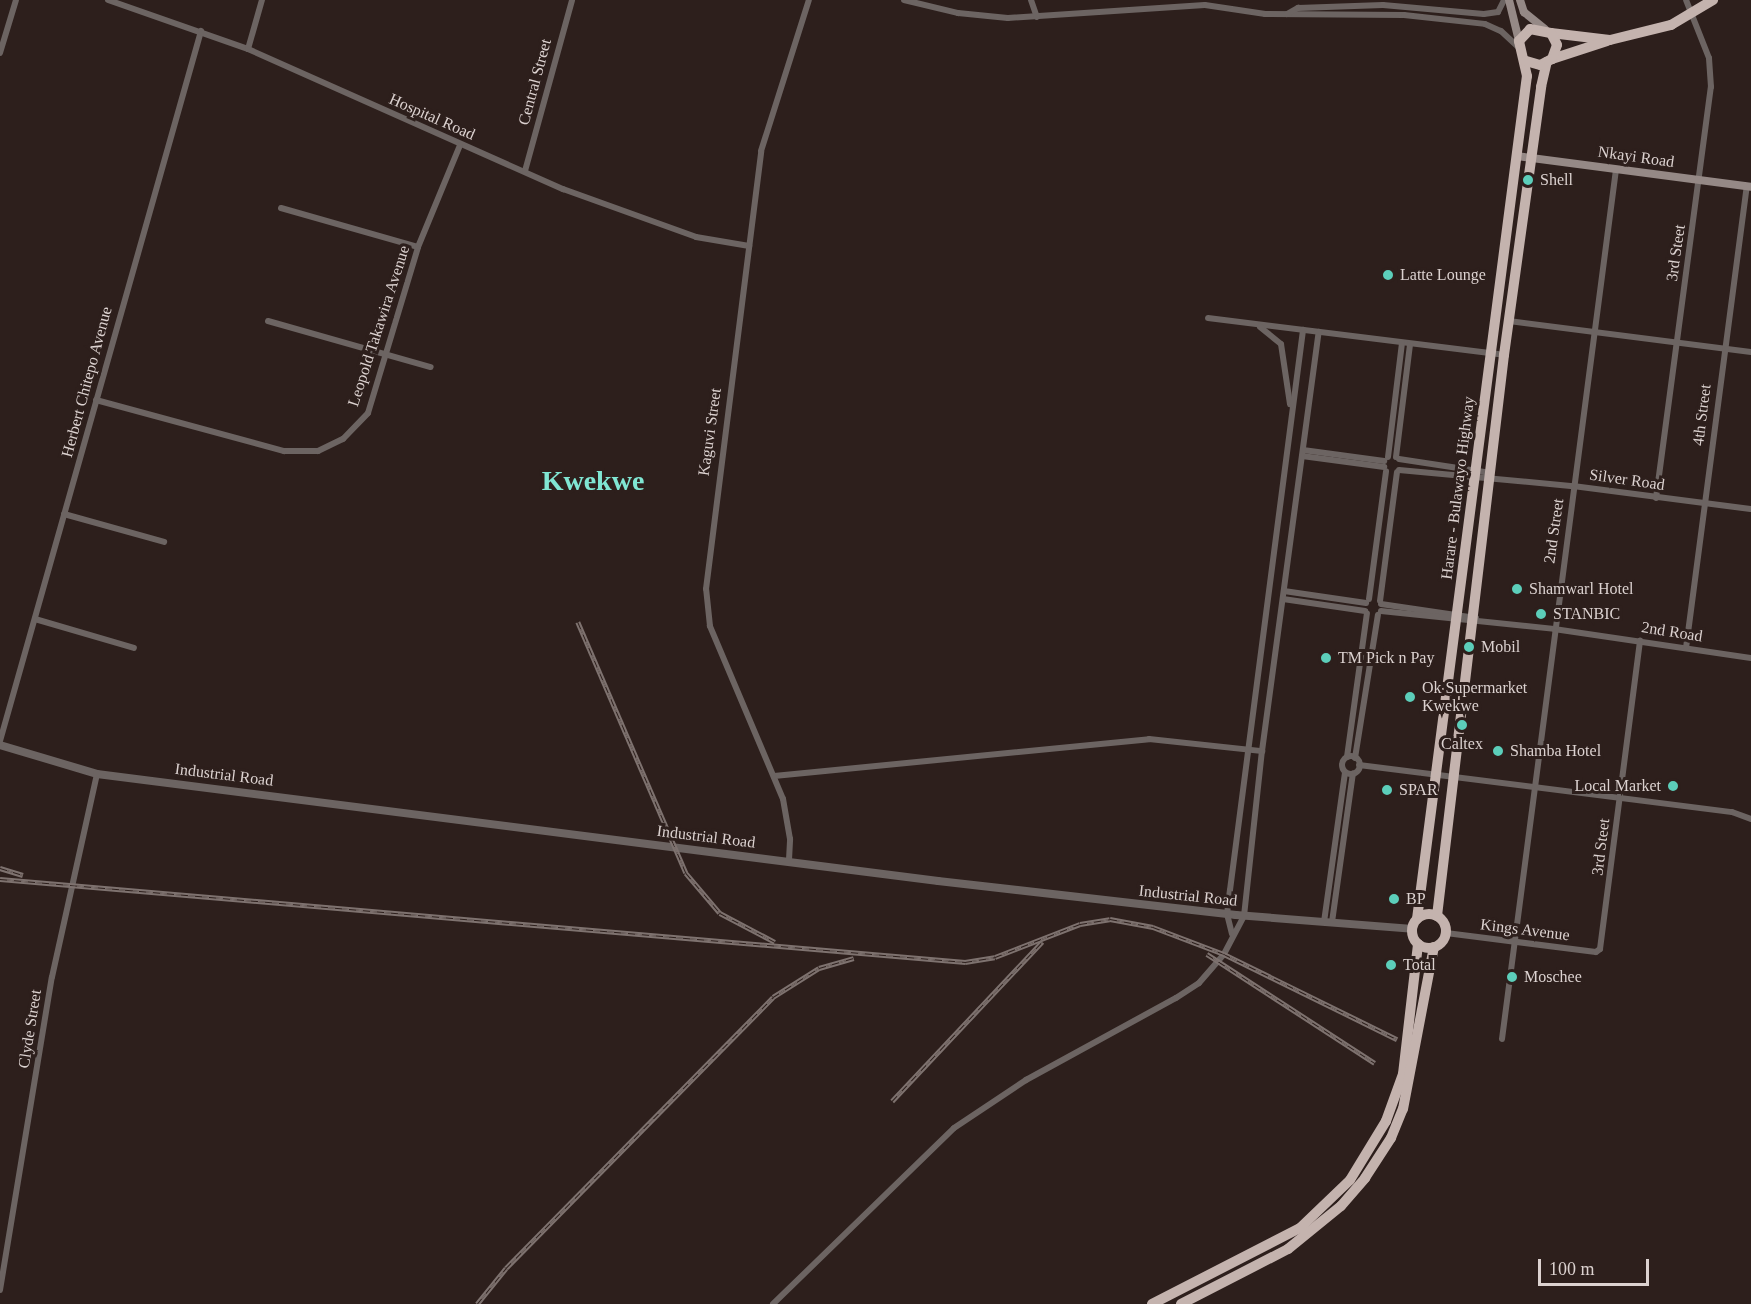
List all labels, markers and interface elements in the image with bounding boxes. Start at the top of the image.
street label: Central Street [514,37,556,127]
street label: Hospital Road [386,90,478,144]
street label: Nkayi Road [1597,142,1675,172]
place label: Shell [1540,170,1573,190]
marker: Shell [1521,173,1535,187]
street label: 3rd Steet [1663,223,1689,283]
street label: Leopold Takawira Avenue [344,243,414,409]
place label: Latte Lounge [1400,265,1486,285]
marker: Latte Lounge [1381,268,1395,282]
street label: Herbert Chitepo Avenue [58,304,116,460]
street label: 4th Street [1689,383,1715,447]
street label: Kaguvi Street [694,387,726,477]
street label: Harare - Bulawayo Highway [1437,395,1479,581]
district label: Kwekwe [542,464,644,498]
street label: Silver Road [1588,465,1666,495]
street label: 2nd Street [1540,497,1568,565]
place label: Shamwarl Hotel [1529,579,1633,599]
marker: Shamwarl Hotel [1510,582,1524,596]
place label: STANBIC [1553,604,1620,624]
marker: STANBIC [1534,607,1548,621]
street label: 2nd Road [1640,618,1704,646]
place label: Mobil [1481,637,1520,657]
marker: Mobil [1462,640,1476,654]
place label: TM Pick n Pay [1338,648,1434,668]
marker: TM Pick n Pay [1319,651,1333,665]
place label: Ok Supermarket Kwekwe [1422,678,1527,716]
marker: Ok Supermarket Kwekwe [1403,690,1417,704]
marker: Caltex [1455,718,1469,732]
place label: Caltex [1441,734,1483,754]
place label: Shamba Hotel [1510,741,1601,761]
marker: Shamba Hotel [1491,744,1505,758]
street label: Industrial Road [174,759,274,791]
place label: Local Market [1574,776,1661,796]
marker: Local Market [1666,779,1680,793]
place label: SPAR [1399,780,1438,800]
marker: SPAR [1380,783,1394,797]
street label: 3rd Steet [1588,817,1614,877]
street label: Industrial Road [656,821,756,853]
street label: Industrial Road [1138,881,1238,911]
place label: BP [1406,889,1426,909]
marker: BP [1387,892,1401,906]
street label: Kings Avenue [1479,915,1571,945]
place label: Total [1403,955,1436,975]
marker: Total [1384,958,1398,972]
place label: Moschee [1524,967,1582,987]
marker: Moschee [1505,970,1519,984]
street label: Clyde Street [14,988,46,1070]
scale bar [1541,1247,1652,1285]
text: 100 m [1549,1259,1595,1279]

